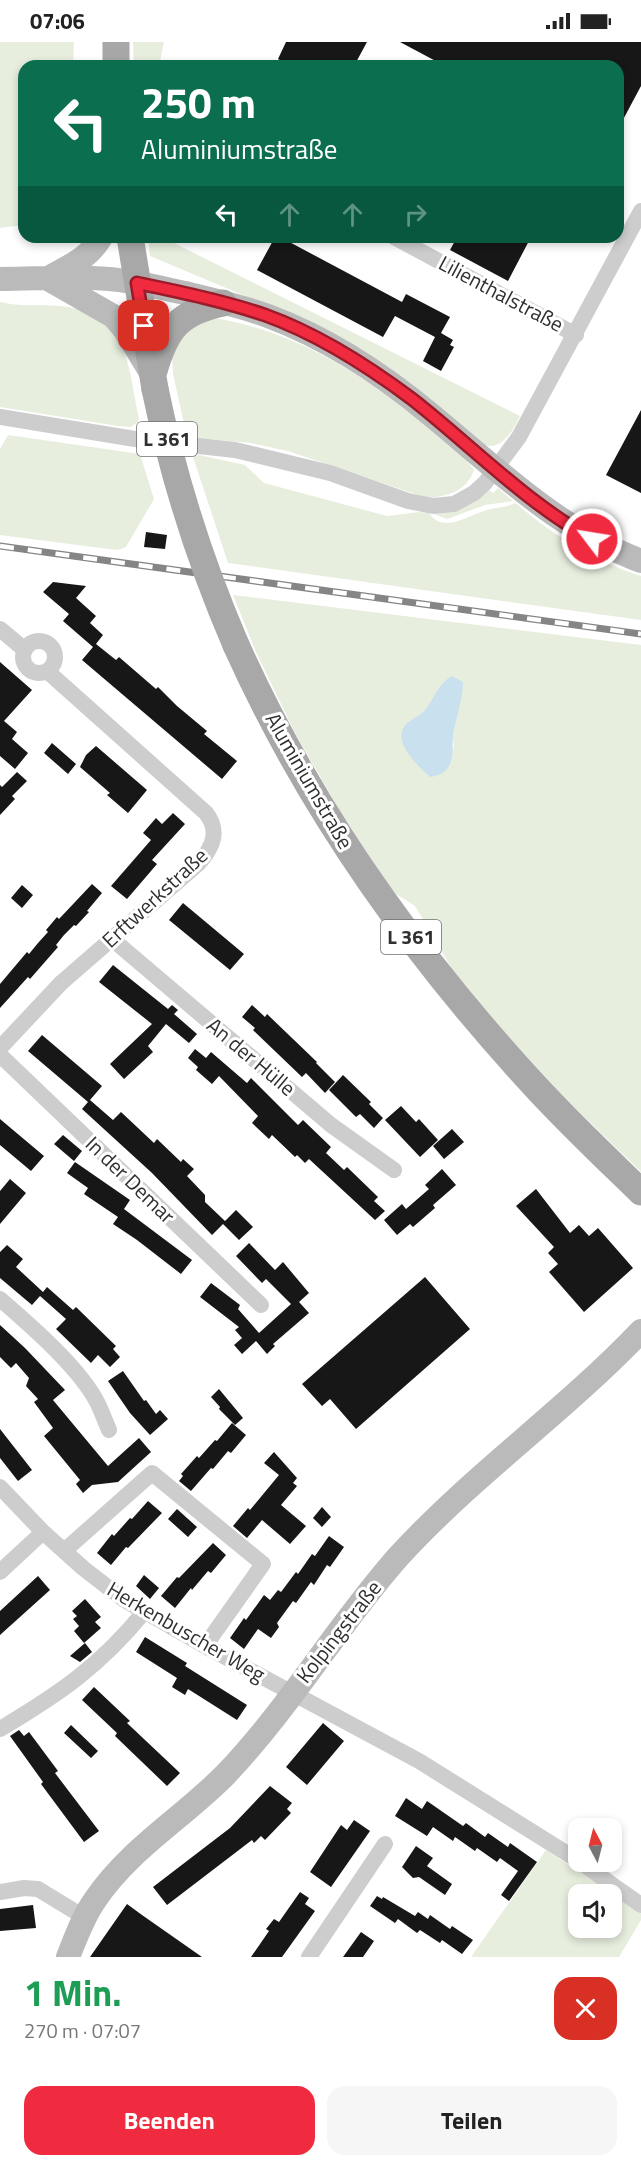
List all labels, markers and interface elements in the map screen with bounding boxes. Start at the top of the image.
text: 07:06 [30,4,85,38]
text: 250 m [141,70,256,134]
icon: left [42,84,120,162]
text: Aluminiumstraße [141,128,338,169]
icon: left [210,198,243,231]
icon: ahead [273,198,306,231]
icon: ahead [336,198,369,231]
icon: right [399,198,432,231]
street label: Lilienthalstraße [433,247,570,340]
pin [118,300,169,351]
icon: arrive [127,309,160,342]
road number: L 361 [137,422,197,456]
position arrow [560,507,624,571]
street label: Aluminiumstraße [258,706,362,855]
street label: Erftwerkstraße [94,840,214,955]
road number: L 361 [381,920,441,954]
street label: An der Hülle [200,1009,303,1103]
street label: In der Demar [79,1128,183,1230]
street label: Herkenbuscher Weg [101,1573,272,1690]
street label: Kolpingstraße [288,1573,389,1690]
north arrow [568,1818,622,1872]
map controls [568,1818,622,1938]
button: sound [568,1884,622,1938]
text: 1 Min. [24,1965,121,2020]
button: close [554,1977,617,2040]
text: 270 m · 07:07 [24,2015,141,2046]
button: Beenden [24,2086,315,2155]
button: Teilen [327,2086,617,2155]

